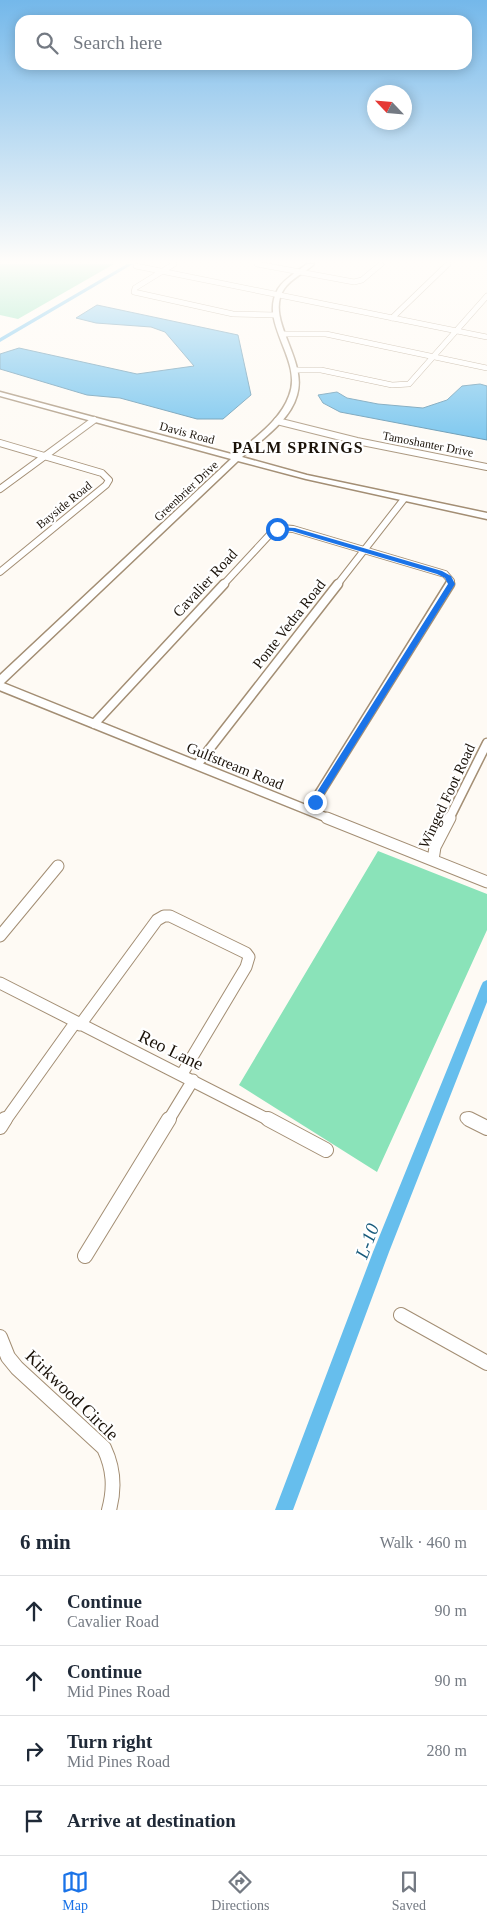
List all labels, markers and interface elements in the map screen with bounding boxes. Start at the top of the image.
search box [15,15,472,70]
icon: search [33,29,61,57]
text: Search here [73,32,162,53]
north arrow [367,85,412,130]
street label: Davis Road [158,419,216,447]
street label: Tamoshanter Drive [381,428,475,460]
district label: PALM SPRINGS [232,439,364,456]
street label: Greenbrier Drive [151,458,221,524]
street label: Bayside Road [34,478,94,532]
route start [266,518,289,541]
street label: Cavalier Road [170,546,241,620]
street label: Ponte Vedra Road [249,576,329,671]
street label: Gulfstream Road [184,739,286,793]
street label: Winged Foot Road [416,741,478,851]
route end [304,791,327,814]
street label: Reo Lane [135,1026,207,1074]
water label: L-10 [350,1220,383,1262]
street label: Kirkwood Circle [21,1346,123,1444]
text: 6 min [20,1530,71,1554]
text: Walk · 460 m [380,1534,467,1551]
text: Continue [67,1591,142,1612]
icon: ahead [20,1597,48,1625]
text: 90 m [435,1602,467,1619]
text: Cavalier Road [67,1613,159,1630]
text: Continue [67,1661,142,1682]
icon: ahead [20,1667,48,1695]
text: 90 m [435,1672,467,1689]
text: Mid Pines Road [67,1683,170,1700]
text: Turn right [67,1731,152,1752]
icon: right [20,1737,48,1765]
text: 280 m [427,1742,467,1759]
text: Mid Pines Road [67,1753,170,1770]
icon: arrive [20,1807,48,1835]
text: Arrive at destination [67,1810,236,1831]
tab: Map [61,1868,89,1914]
tab: Directions [211,1868,270,1914]
tab: Saved [392,1868,426,1914]

